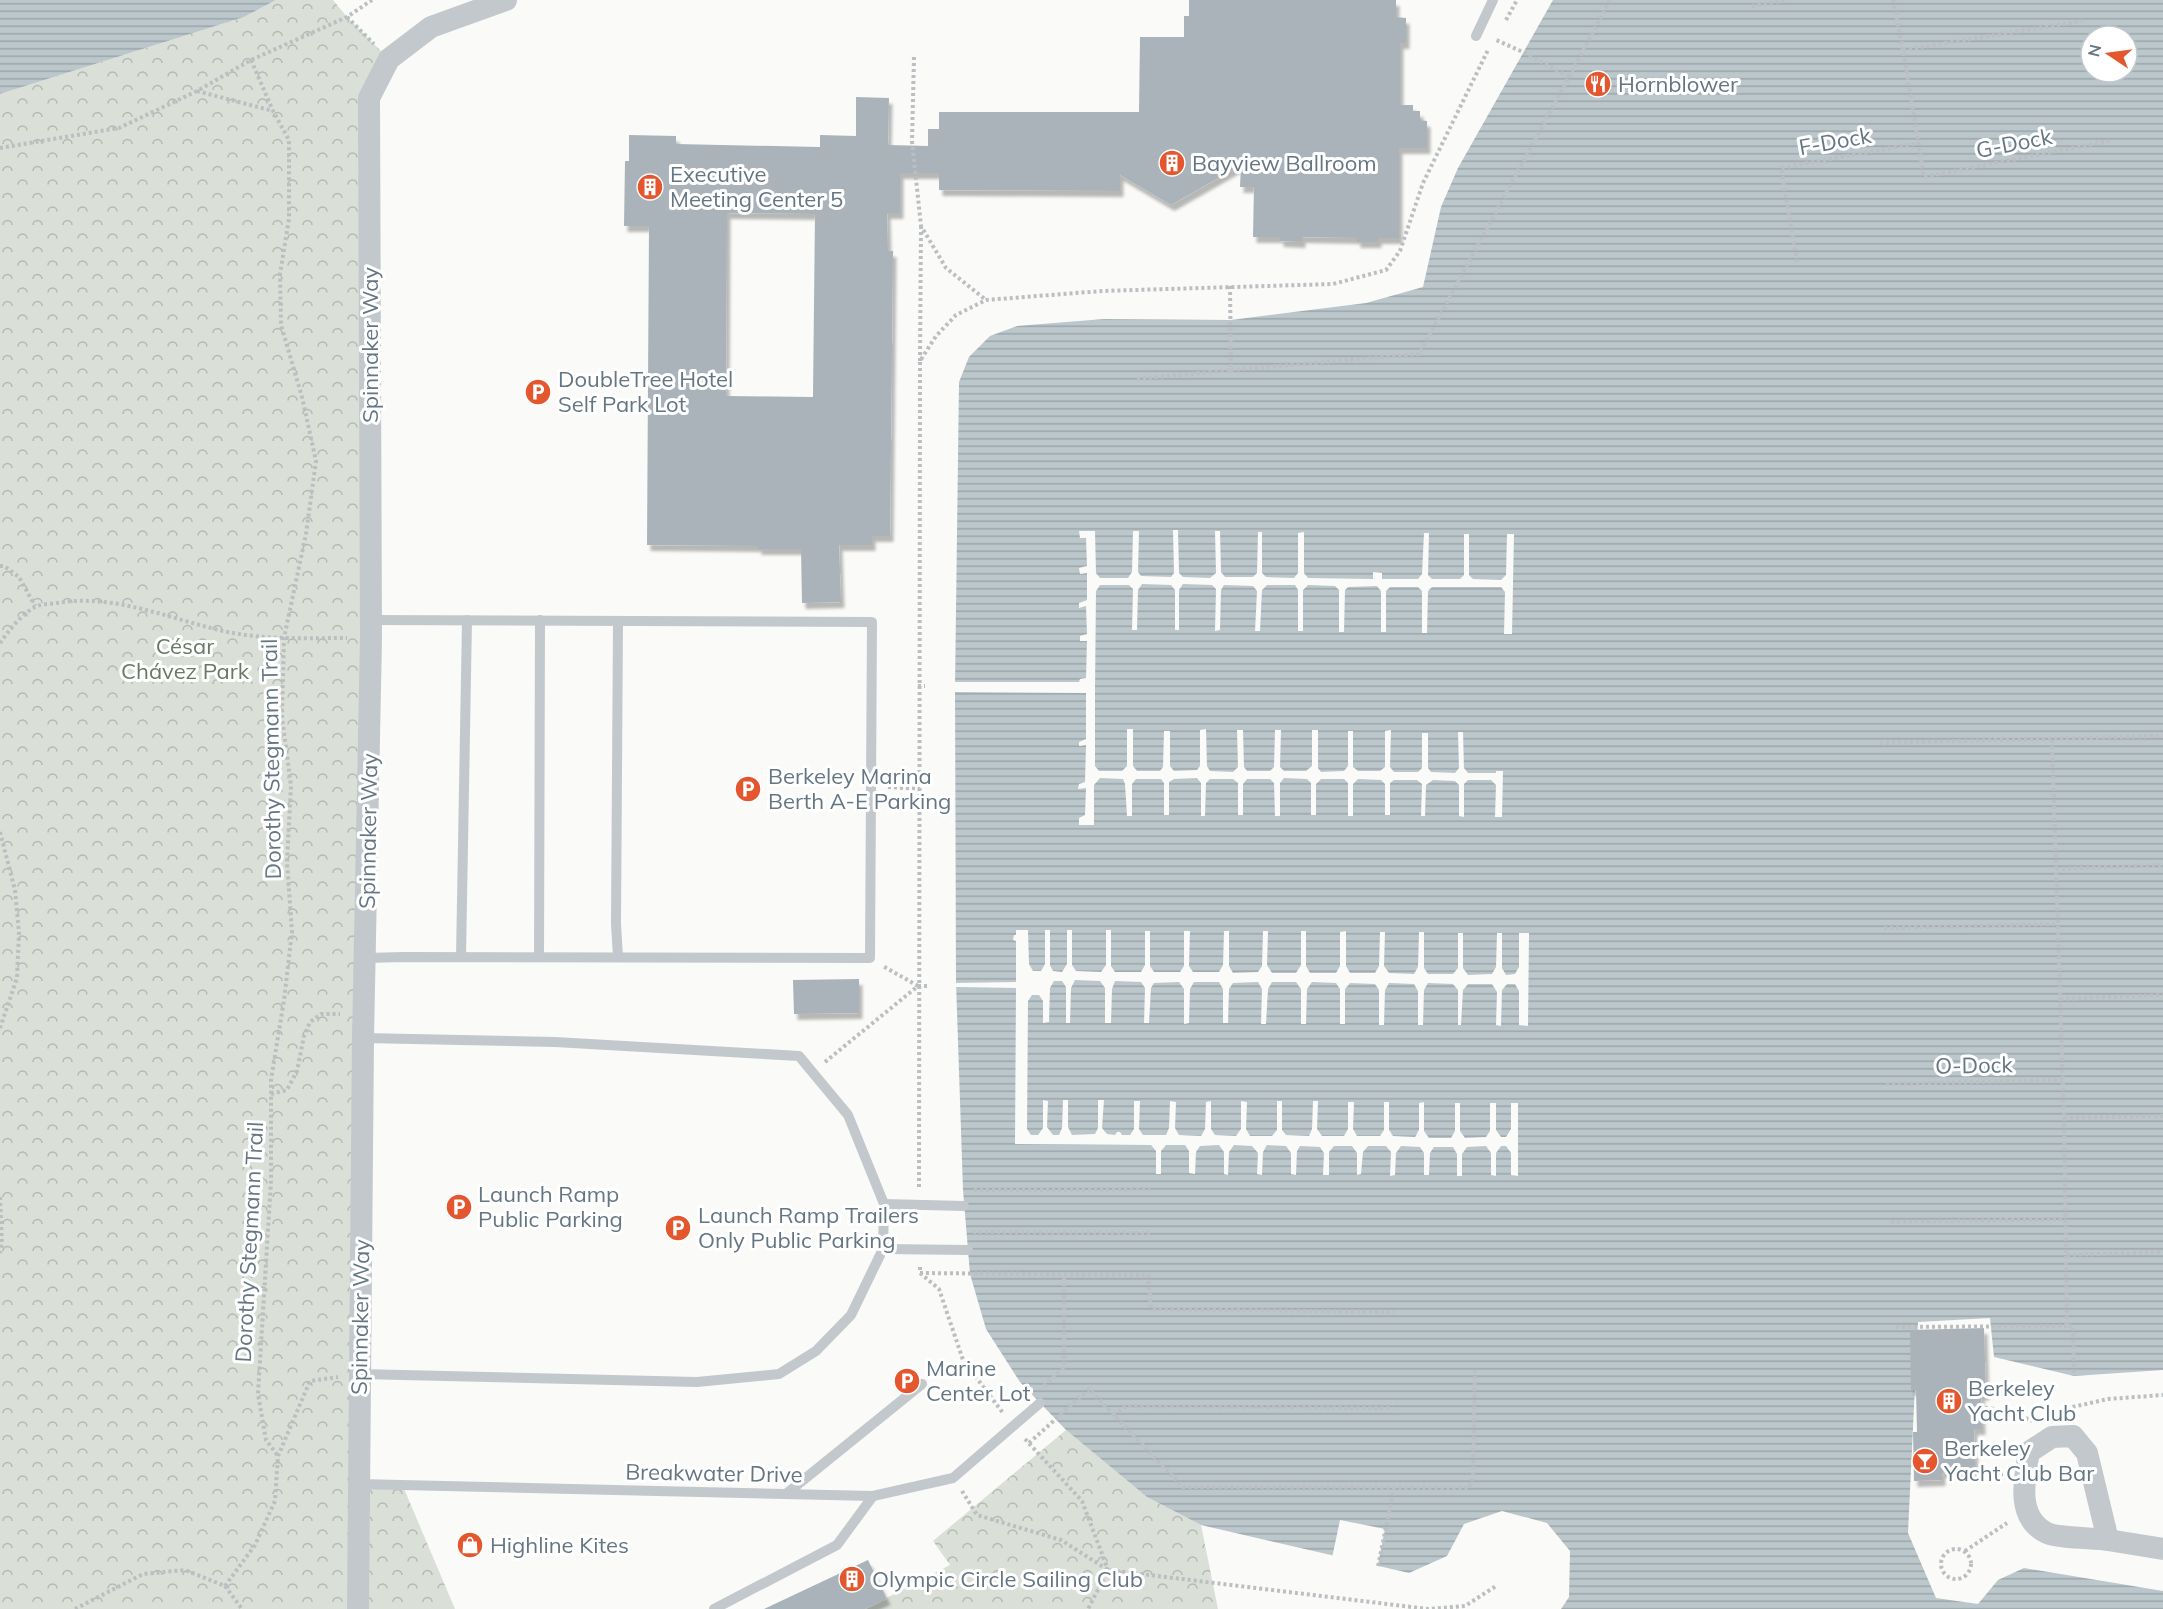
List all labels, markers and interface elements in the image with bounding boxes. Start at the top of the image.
north arrow [2079,24,2139,84]
text: N [2083,42,2105,59]
restaurant icon: Hornblower [1583,69,1613,99]
place label: Hornblower [1618,70,1738,98]
street label: F-Dock [1797,121,1874,161]
street label: G-Dock [1974,122,2055,164]
building icon: Bayview Ballroom [1157,148,1187,178]
place label: Bayview Ballroom [1192,149,1377,177]
place label: Executive Meeting Center 5 [670,160,843,213]
building icon: Executive Meeting Center 5 [635,172,665,202]
street label: Spinnaker Way [356,267,384,423]
place label: DoubleTree Hotel Self Park Lot [558,365,733,418]
parking icon: DoubleTree Hotel Self Park Lot [523,377,553,407]
park label: César Chávez Park [121,632,250,685]
street label: Dorothy Stegmann Trail [255,638,287,880]
street label: Spinnaker Way [353,753,383,909]
place label: Berkeley Marina Berth A-E Parking [768,762,951,815]
parking icon: Berkeley Marina Berth A-E Parking [733,774,763,804]
street label: O-Dock [1935,1050,2014,1080]
street label: Dorothy Stegmann Trail [229,1121,269,1363]
place label: Launch Ramp Public Parking [478,1180,623,1233]
parking icon: Launch Ramp Public Parking [444,1192,474,1222]
place label: Launch Ramp Trailers Only Public Parking [698,1201,919,1254]
parking icon: Launch Ramp Trailers Only Public Parking [663,1213,693,1243]
street label: Spinnaker Way [345,1239,375,1395]
place label: Marine Center Lot [926,1354,1031,1407]
parking icon: Marine Center Lot [892,1366,922,1396]
place label: Berkeley Yacht Club [1967,1374,2076,1427]
building icon: Berkeley Yacht Club [1934,1386,1964,1416]
place label: Berkeley Yacht Club Bar [1943,1434,2094,1487]
bar icon: Berkeley Yacht Club Bar [1910,1446,1940,1476]
street label: Breakwater Drive [625,1457,803,1489]
shop icon: Highline Kites [455,1530,485,1560]
place label: Highline Kites [490,1531,629,1559]
building icon: Olympic Circle Sailing Club [837,1564,867,1594]
place label: Olympic Circle Sailing Club [872,1565,1143,1593]

